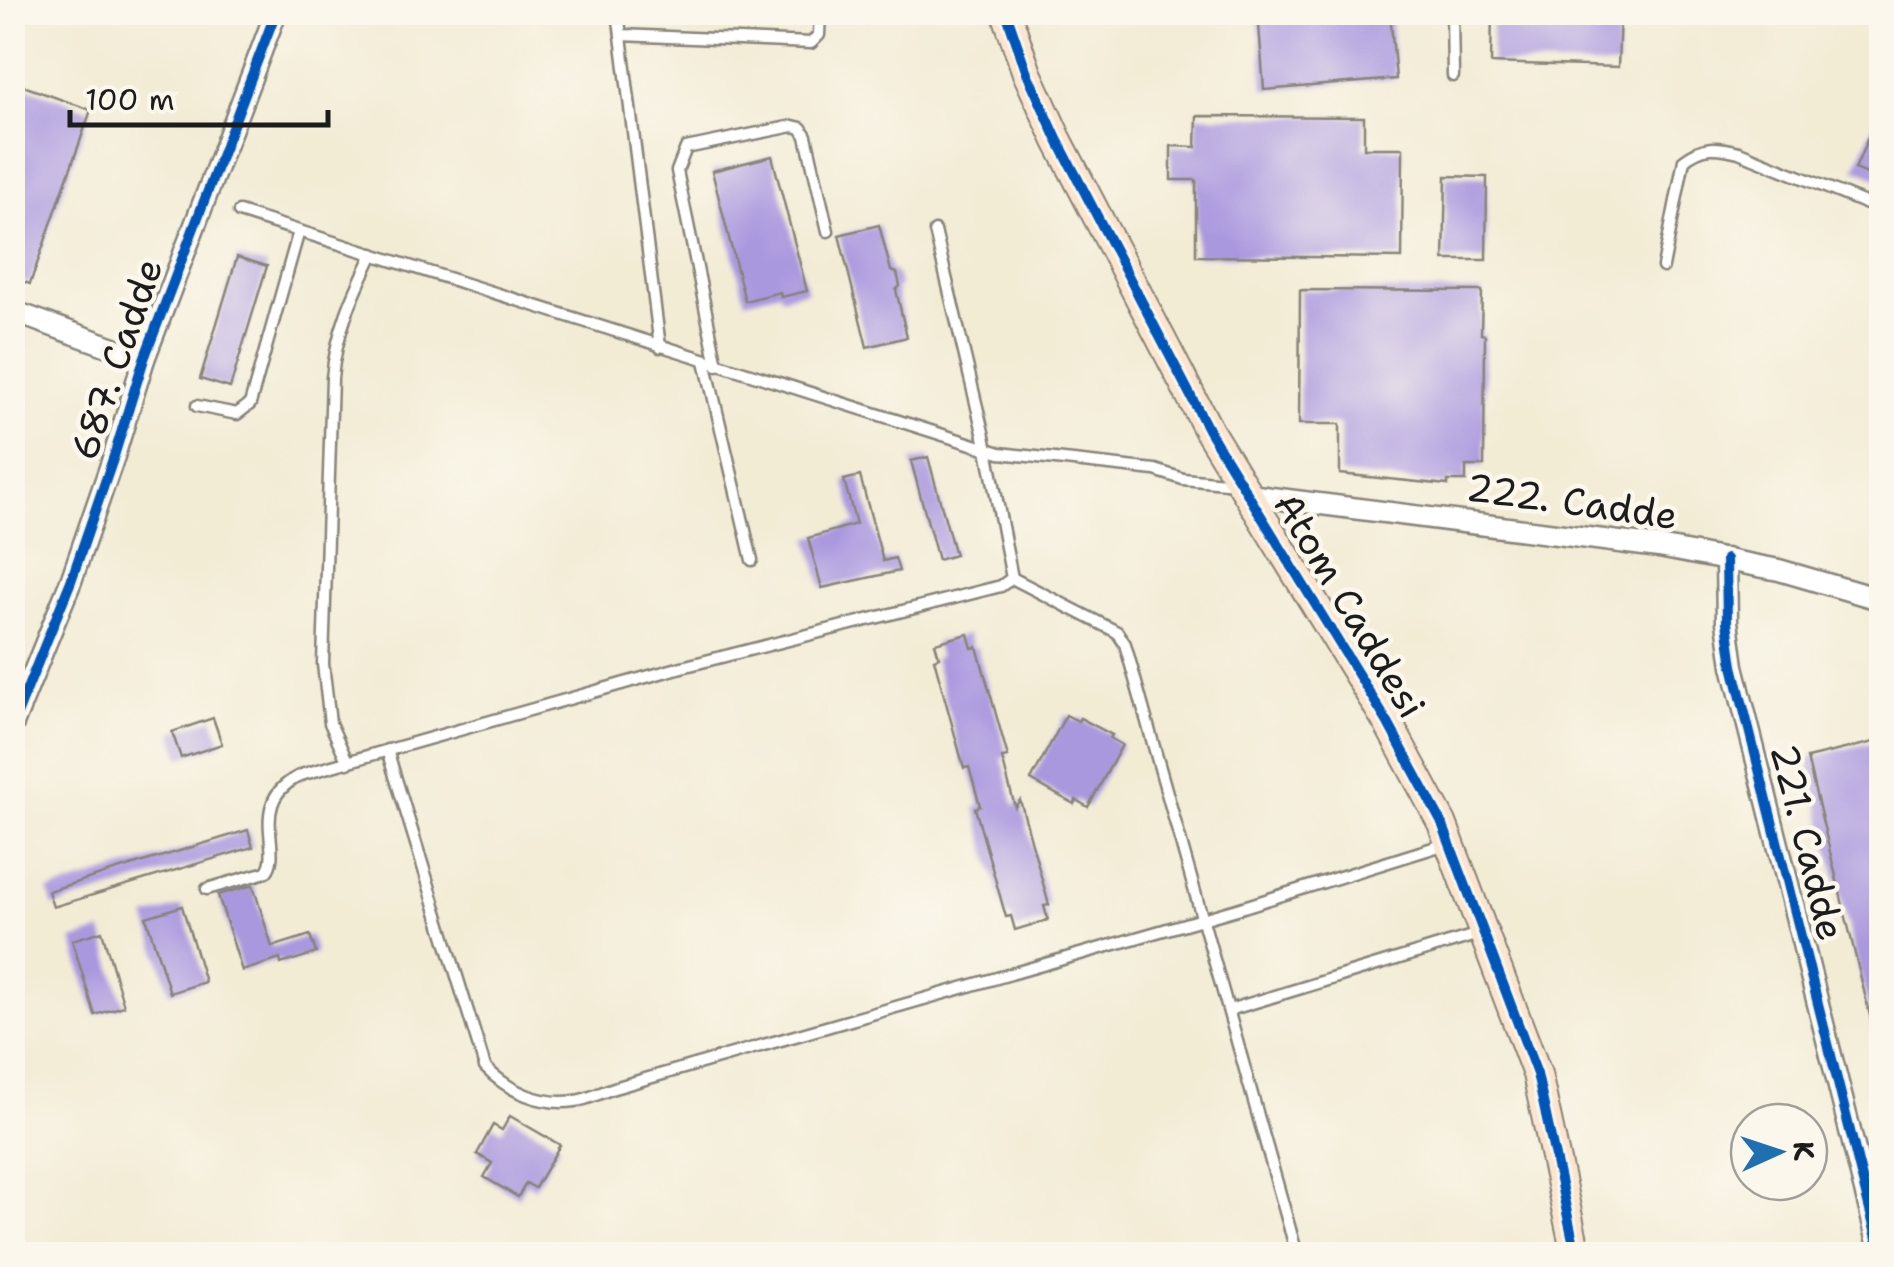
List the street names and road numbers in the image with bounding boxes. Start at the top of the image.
street label: 687. Cadde [58,252,174,466]
street label: 222. Cadde [1463,461,1681,541]
street label: Atom Caddesi [1262,483,1438,727]
street label: 221. Cadde [1759,738,1857,946]

